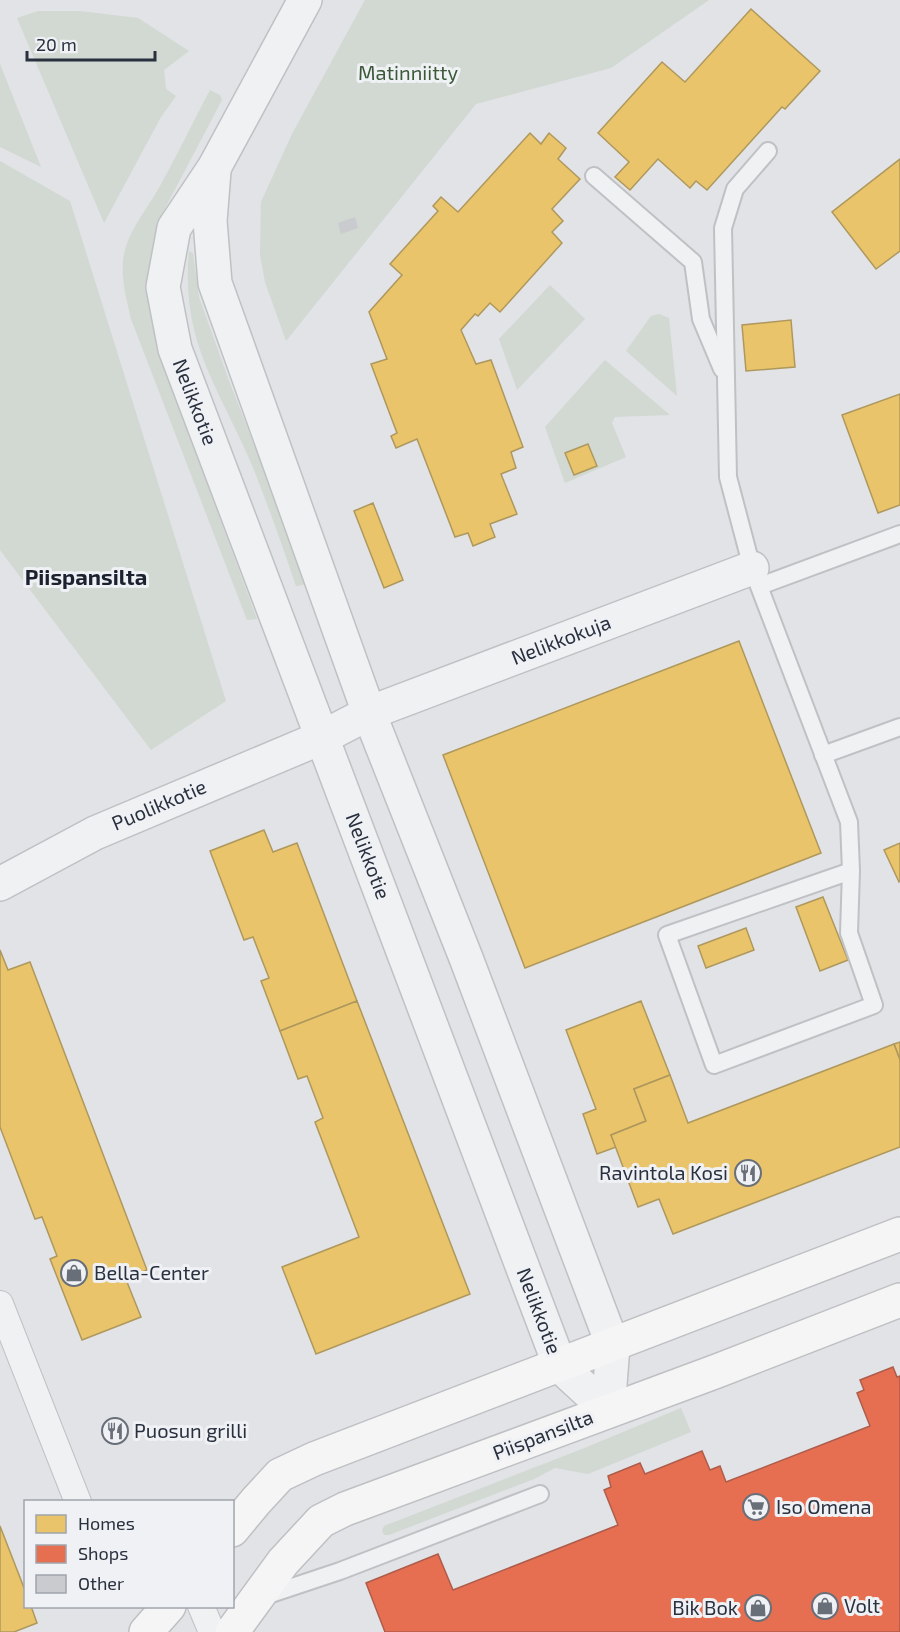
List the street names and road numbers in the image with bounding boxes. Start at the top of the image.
street label: Nelikkotie [169,355,223,448]
street label: Nelikkokuja [507,609,614,669]
street label: Puolikkotie [108,773,209,835]
street label: Nelikkotie [342,809,396,902]
street label: Nelikkotie [513,1264,567,1357]
street label: Piispansilta [489,1404,596,1464]

